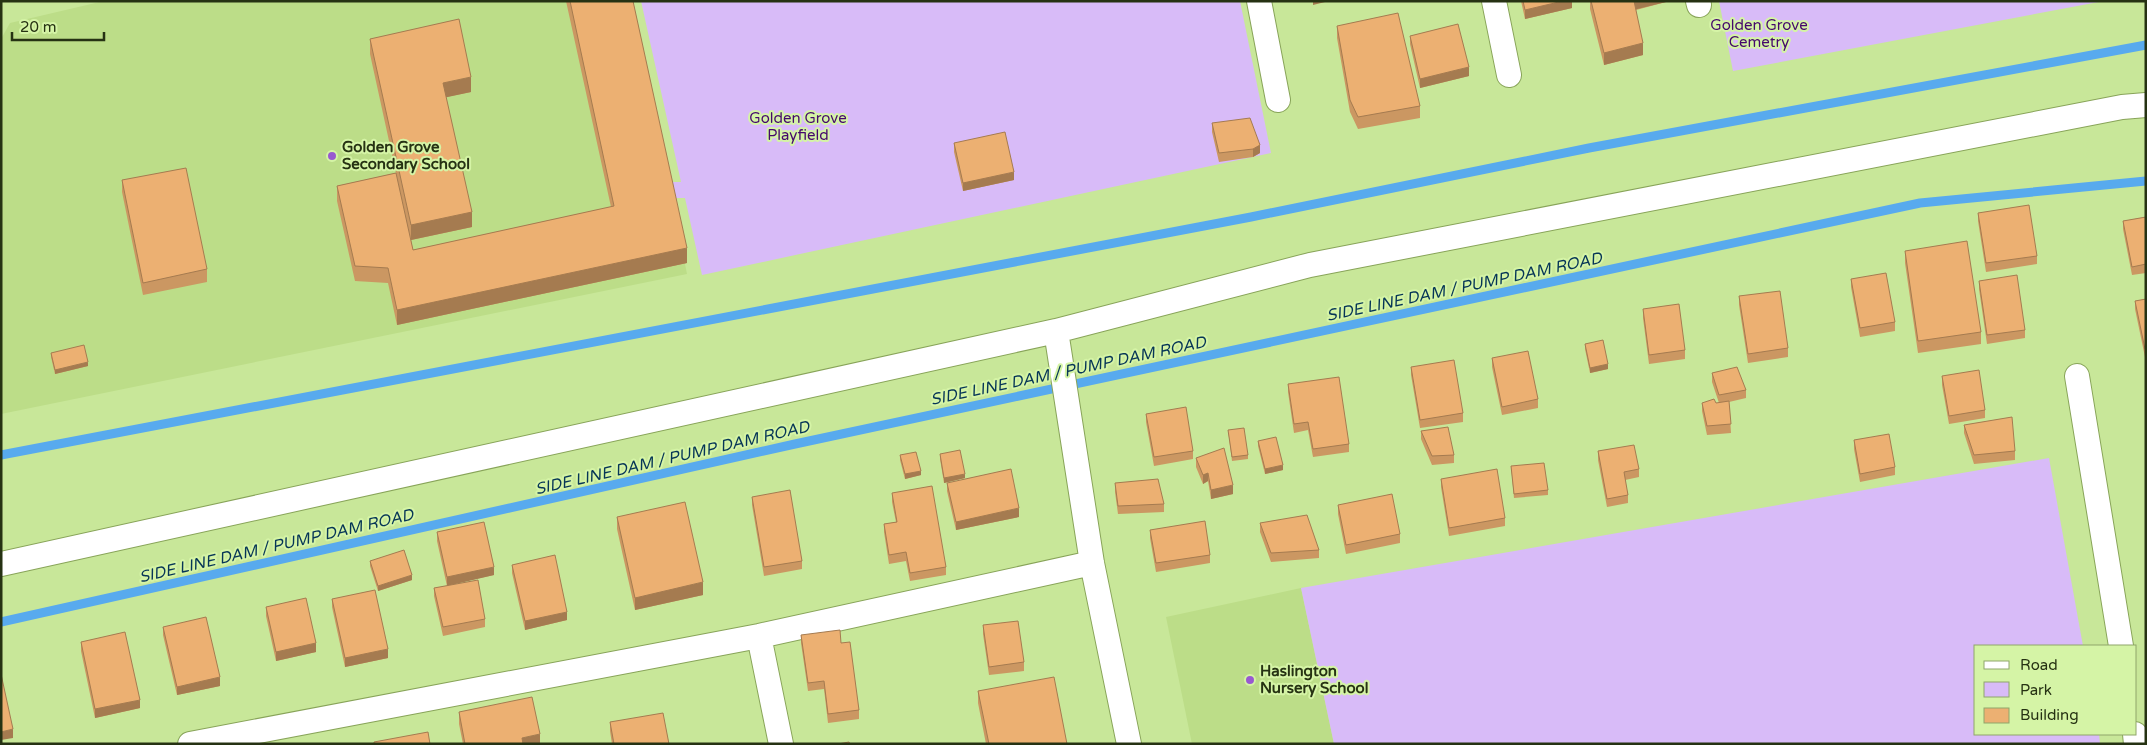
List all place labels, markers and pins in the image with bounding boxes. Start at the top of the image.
place label: Golden Grove Secondary School [342,138,470,174]
marker: Golden Grove Secondary School [326,150,338,162]
place label: Haslington Nursery School [1260,662,1368,698]
marker: Haslington Nursery School [1244,674,1256,686]

